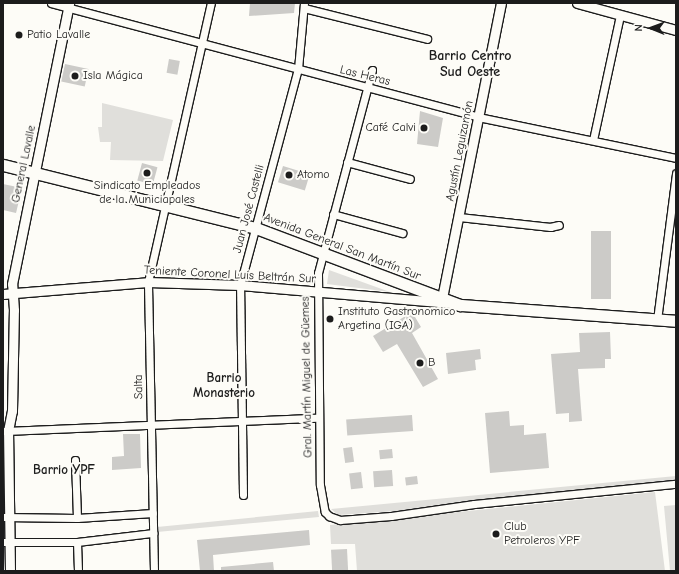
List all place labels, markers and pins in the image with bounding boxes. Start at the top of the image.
place label: Patio Lavalle [27,28,90,42]
marker: Patio Lavalle [14,30,24,40]
place label: Isla Mágica [83,69,143,83]
marker: Isla Mágica [70,71,80,81]
place label: Café Calvi [366,121,416,135]
marker: Café Calvi [419,123,429,133]
marker: Sindicato Empleados de la Municiapales [142,168,152,178]
place label: Atomo [297,168,330,182]
marker: Atomo [284,170,294,180]
place label: Sindicato Empleados de la Municiapales [94,179,200,207]
place label: Instituto Gastronomico Argetina (IGA) [338,305,455,333]
marker: Instituto Gastronomico Argetina (IGA) [325,314,335,324]
place label: B [428,356,435,370]
marker: B [415,358,425,368]
place label: Club Petroleros YPF [504,520,580,548]
marker: Club Petroleros YPF [491,529,501,539]

